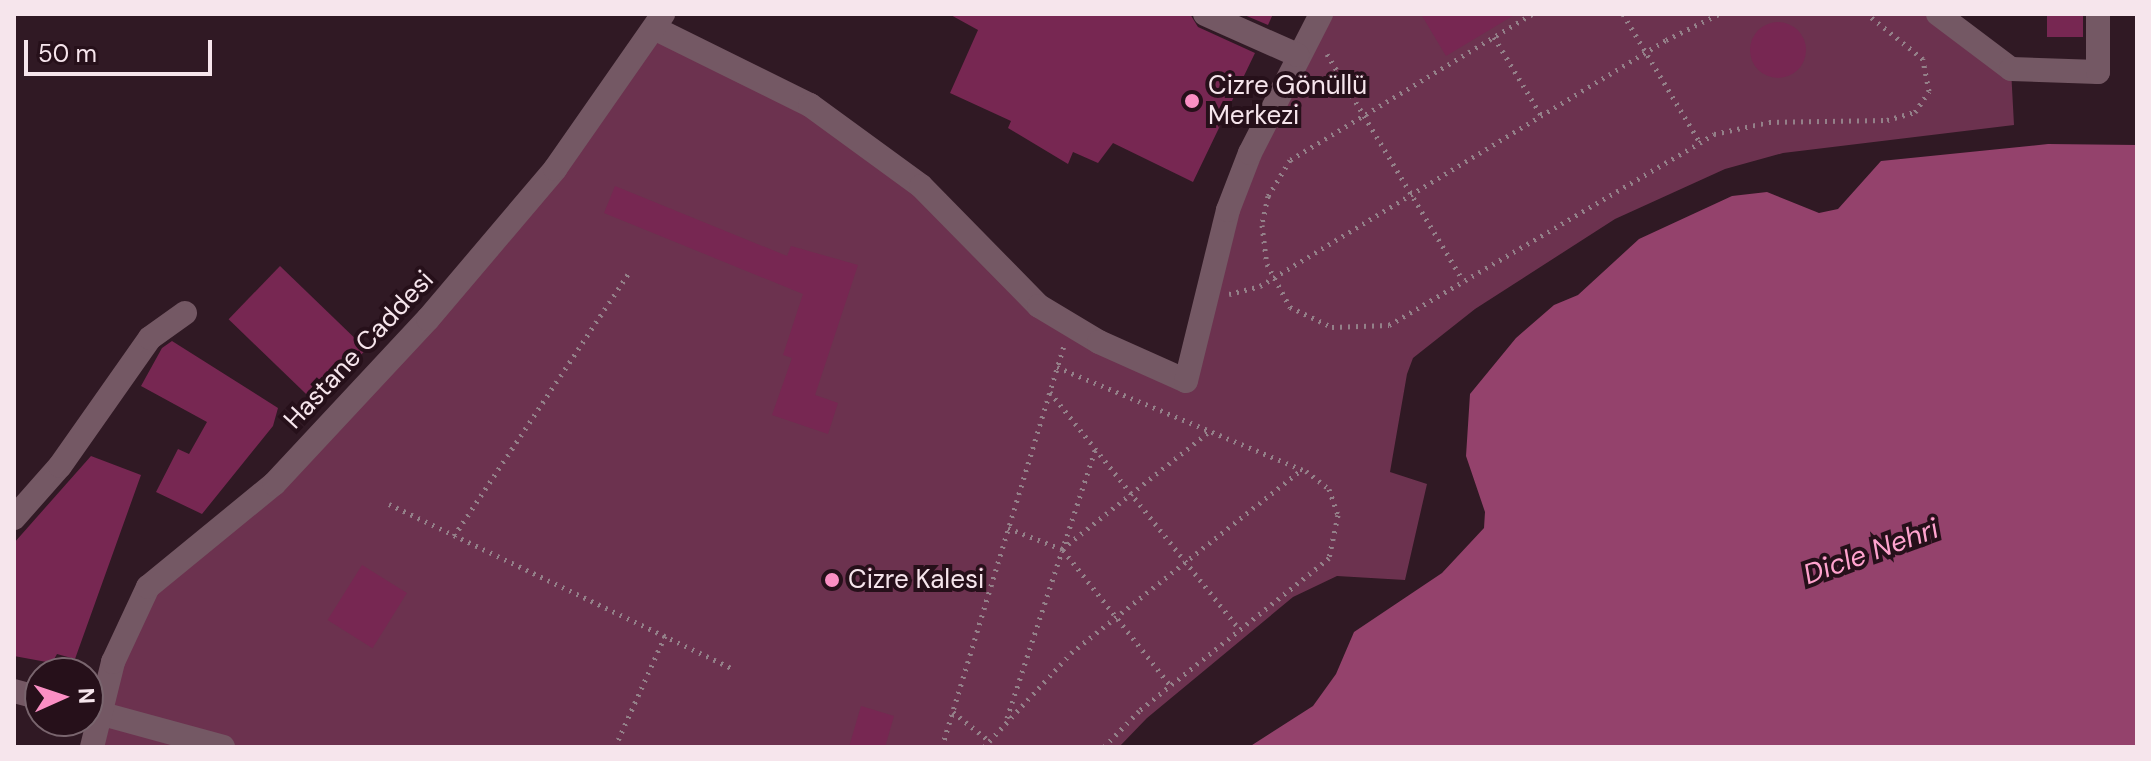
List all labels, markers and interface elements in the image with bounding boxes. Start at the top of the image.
scale bar [28,24,216,74]
text: 50 m [38,38,97,69]
place label: Cizre Gönüllü Merkezi [1208,70,1367,132]
marker: Cizre Gönüllü Merkezi [1183,92,1201,110]
street label: Hastane Caddesi [278,264,440,436]
water label: Dicle Nehri [1799,512,1943,592]
place label: Cizre Kalesi [848,564,984,596]
marker: Cizre Kalesi [823,571,841,589]
north arrow [24,657,104,737]
text: N [72,687,101,705]

